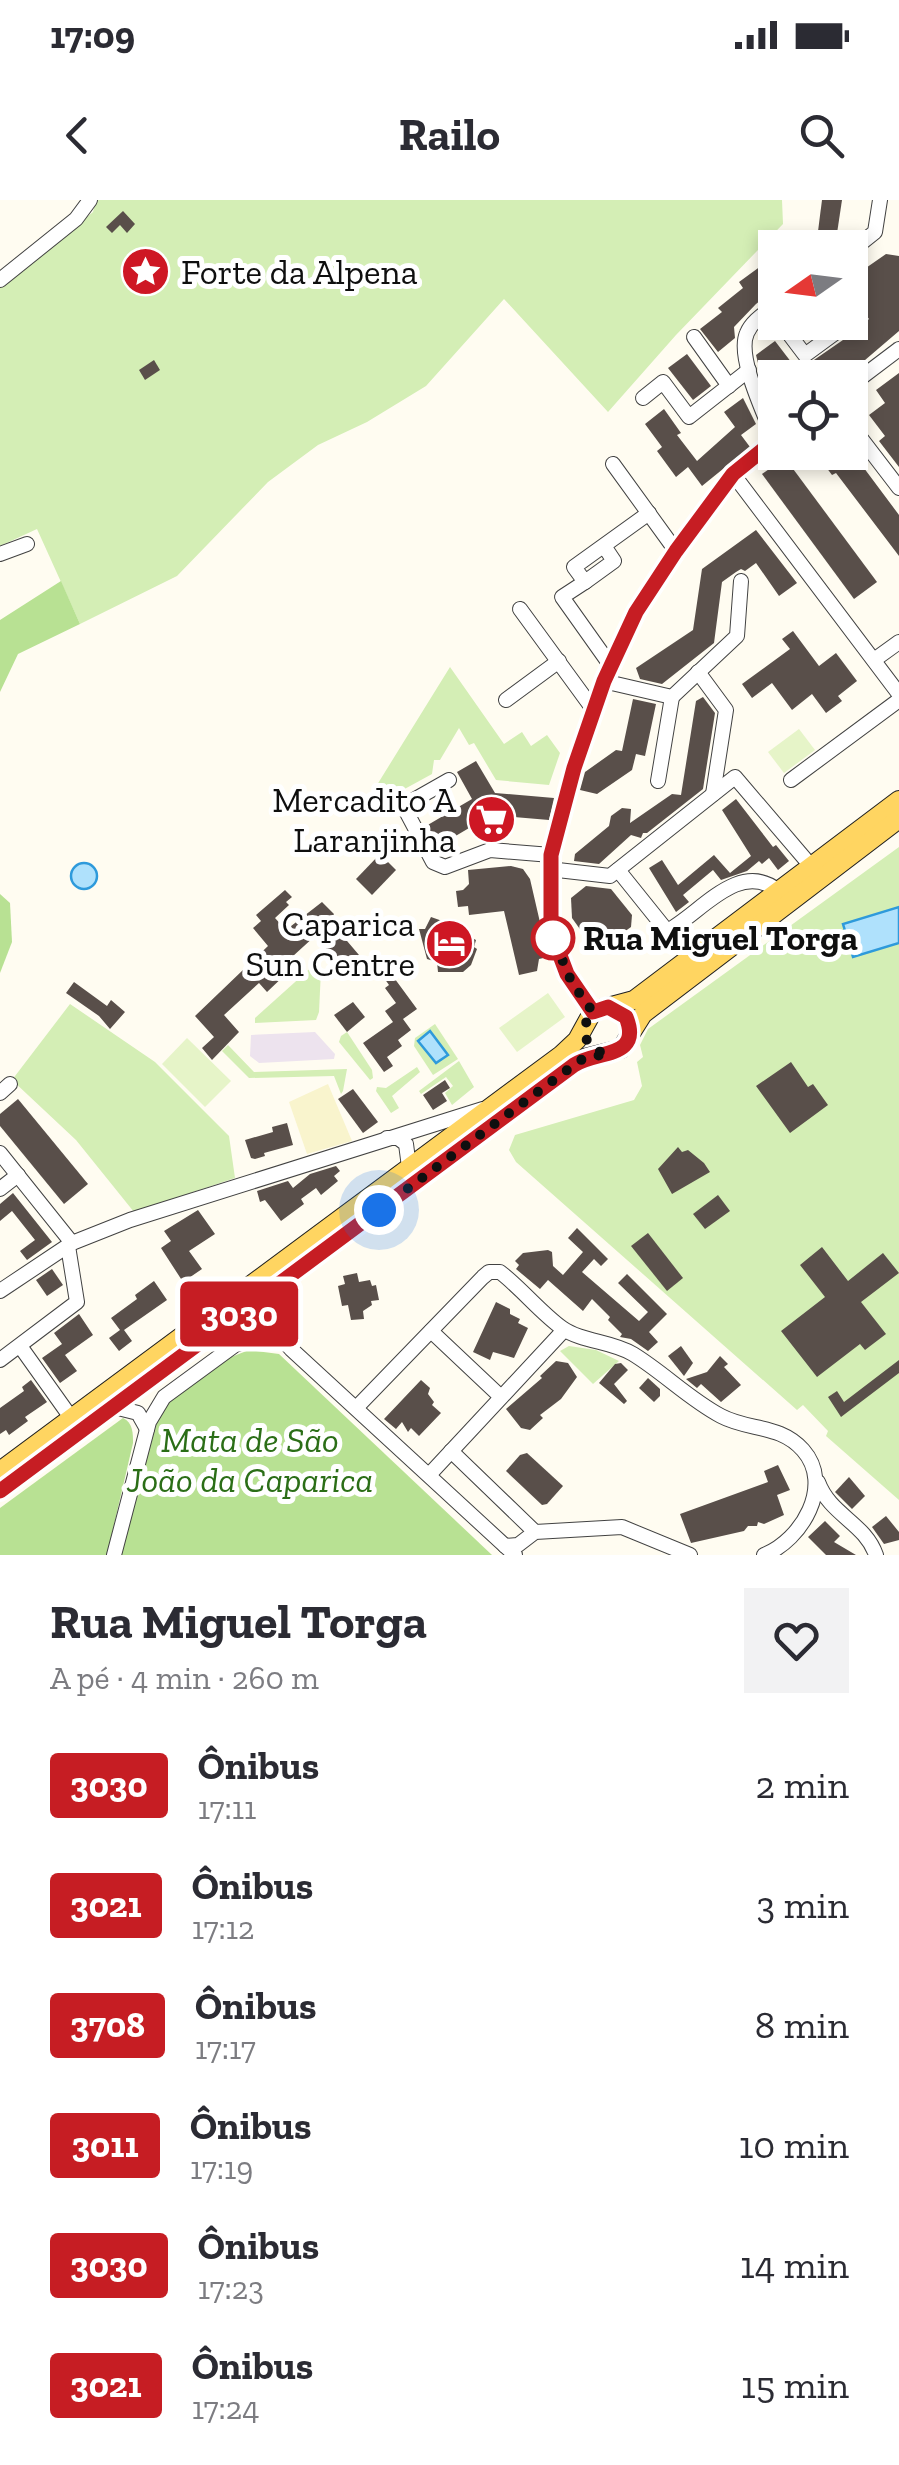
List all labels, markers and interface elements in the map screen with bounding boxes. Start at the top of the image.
text: 17:09 [50,12,135,58]
icon: back [50,108,105,163]
text: Railo [399,108,500,162]
icon: search [794,108,849,163]
north arrow [758,230,868,340]
map controls [758,230,868,470]
place icon: Forte da Alpena [120,246,172,298]
place label: Forte da Alpena [181,251,418,293]
button: locate [758,360,868,470]
place label: Mercadito A Laranjinha [272,779,456,861]
supermarket icon: Mercadito A Laranjinha [465,794,517,846]
place label: Caparica Sun Centre [245,903,415,985]
marker: Rua Miguel Torga [532,917,574,959]
place label: Rua Miguel Torga [583,917,858,959]
hotel icon: Caparica Sun Centre [424,918,476,970]
your location [354,1185,404,1235]
line badge: 3030 [169,1282,309,1346]
text: 3030 [200,1293,278,1335]
park label: Mata de São João da Caparica [126,1419,373,1501]
button: heart [744,1588,849,1693]
text: Rua Miguel Torga [50,1593,427,1650]
text: A pé · 4 min · 260 m [50,1659,319,1697]
text: Ônibus [198,1743,319,1789]
text: 2 min [756,1762,849,1808]
text: 3030 [70,1764,148,1806]
text: 17:11 [198,1789,256,1827]
text: Ônibus [192,1863,313,1909]
text: 3 min [757,1882,849,1928]
text: 3021 [70,1884,142,1926]
text: 17:12 [192,1909,255,1947]
text: Ônibus [195,1983,317,2029]
text: 8 min [755,2002,849,2048]
text: 3708 [70,2004,145,2046]
text: 17:17 [195,2029,256,2067]
text: Ônibus [190,2103,312,2149]
text: 10 min [739,2122,849,2168]
text: 3011 [71,2124,139,2166]
text: 17:19 [190,2149,253,2187]
text: Ônibus [198,2223,319,2269]
text: 14 min [740,2242,849,2288]
text: 3030 [70,2244,148,2286]
text: 17:23 [198,2269,264,2307]
text: Ônibus [192,2343,313,2389]
text: 15 min [741,2362,849,2408]
text: 3021 [70,2364,142,2406]
text: 17:24 [192,2389,260,2427]

